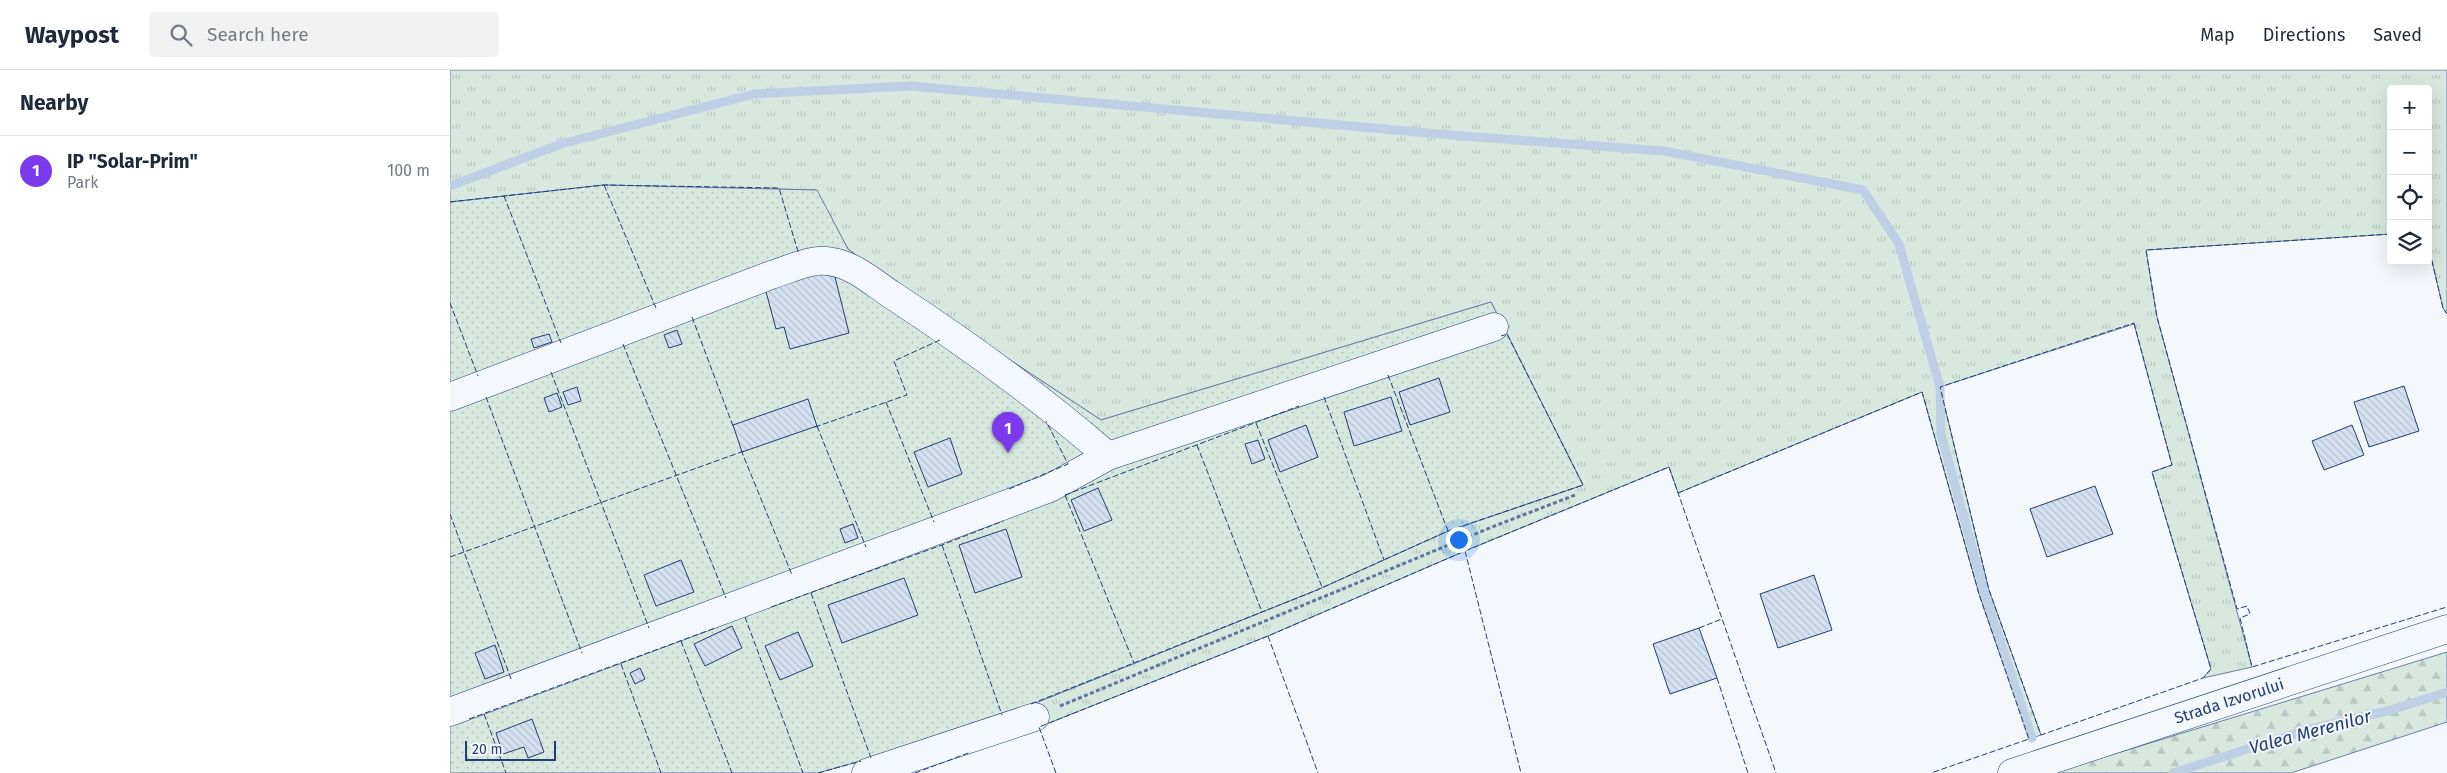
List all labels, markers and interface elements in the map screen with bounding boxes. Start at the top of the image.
search box [149,12,499,57]
text: Waypost [25,21,119,49]
icon: search [167,21,195,49]
text: Search here [207,23,309,46]
text: Map [2200,24,2235,46]
text: Directions [2263,24,2345,46]
text: Saved [2373,24,2422,46]
map controls [2387,85,2432,265]
button: + [2387,85,2432,130]
text: Nearby [20,90,88,116]
button: − [2387,130,2432,175]
text: IP "Solar-Prim" [67,150,198,173]
text: 1 [32,161,40,180]
text: 100 m [387,161,430,180]
text: Park [67,173,99,192]
button: locate [2387,175,2432,220]
button: layers [2387,220,2432,265]
pin: 1 [992,412,1024,453]
your location [1446,527,1472,553]
street label: Strada Izvorului [2172,674,2286,728]
water label: Valea Merenilor [2247,705,2375,759]
scale bar [465,738,556,761]
text: 20 m [472,741,502,758]

